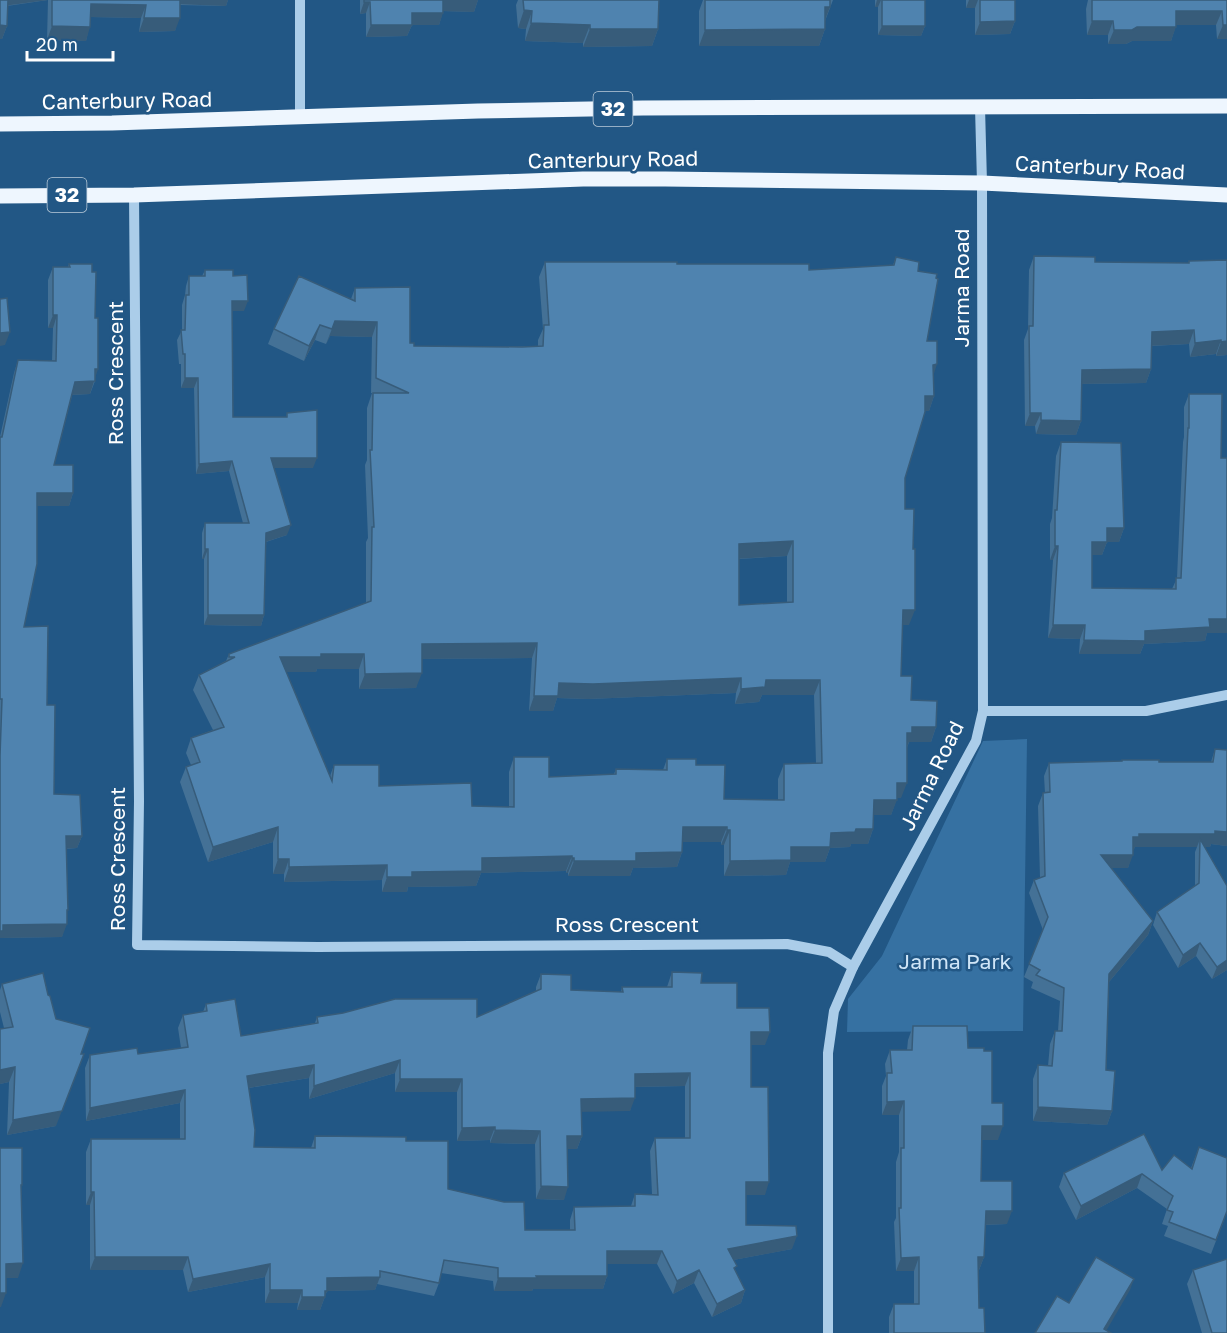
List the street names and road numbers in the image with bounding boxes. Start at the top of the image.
street label: Canterbury Road [42,86,212,114]
road number: 32 [594,92,632,126]
street label: Canterbury Road [528,145,698,173]
street label: Canterbury Road [1014,150,1186,184]
road number: 32 [48,178,86,212]
street label: Jarma Road [948,229,974,347]
street label: Ross Crescent [102,301,128,445]
street label: Jarma Road [893,716,969,835]
street label: Ross Crescent [104,787,130,931]
street label: Ross Crescent [555,911,699,937]

